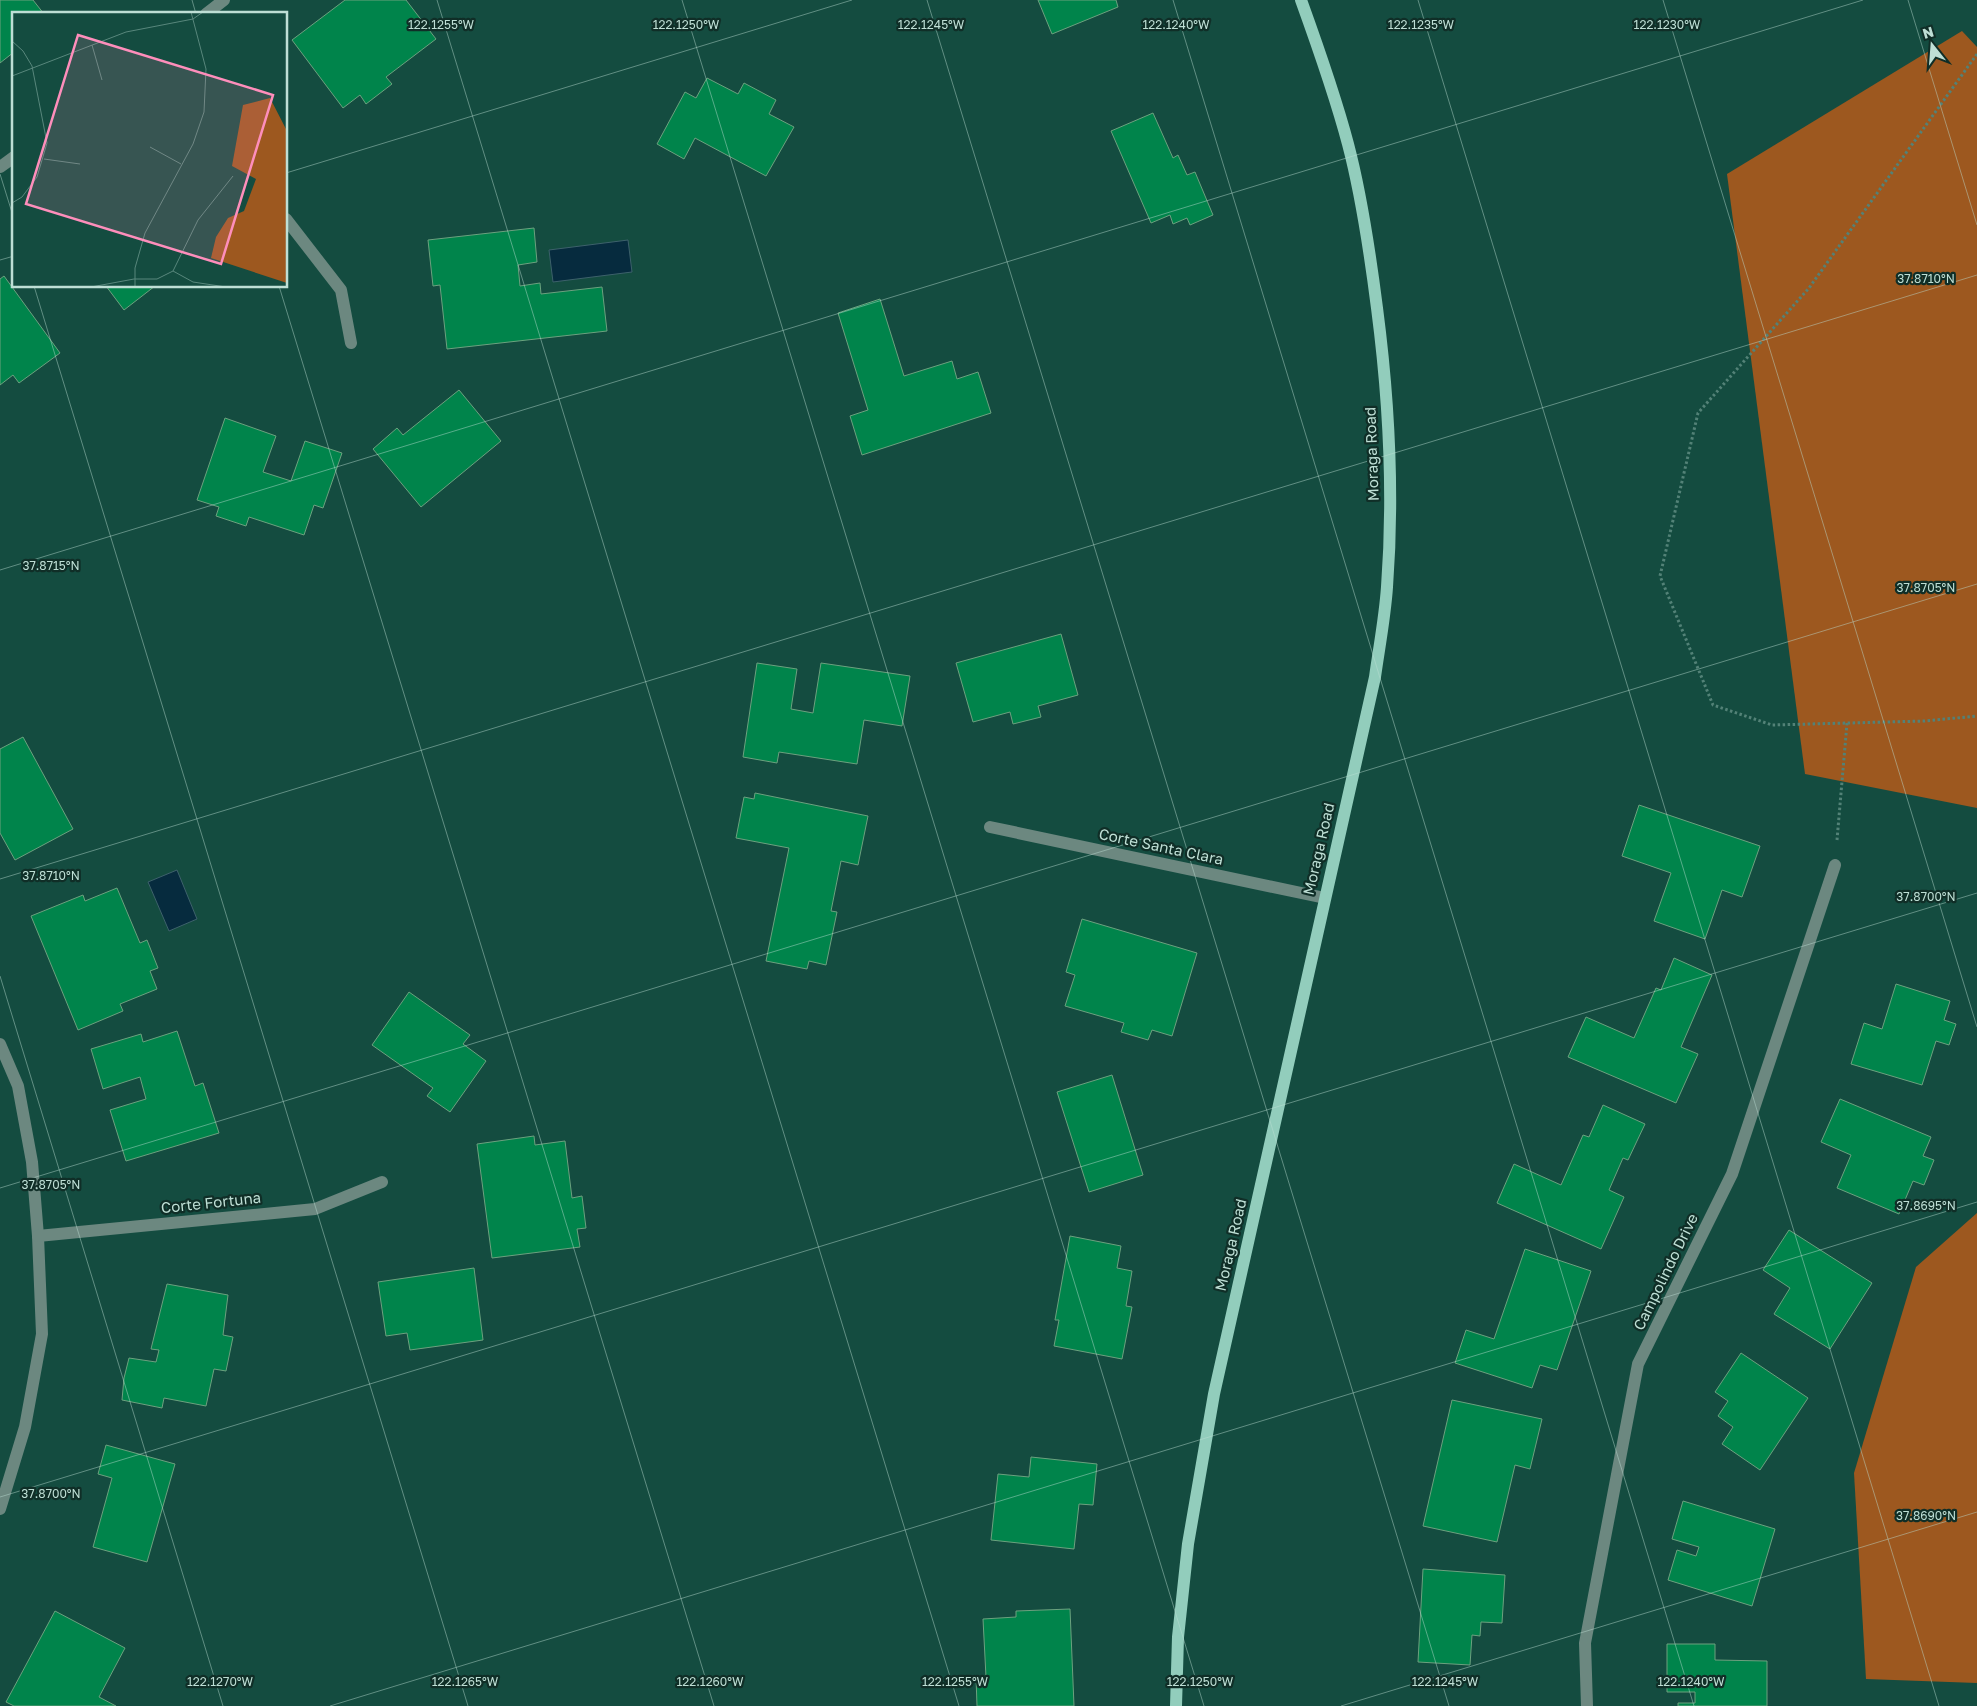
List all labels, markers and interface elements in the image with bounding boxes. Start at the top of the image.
inset map [12,12,288,288]
text: 122.1255°W [408,17,475,32]
text: 122.1250°W [653,17,720,32]
text: 122.1245°W [898,17,965,32]
text: 122.1240°W [1142,17,1210,32]
text: 122.1235°W [1388,17,1455,32]
text: 122.1230°W [1634,17,1701,32]
north arrow [1907,20,1957,70]
text: N [1920,22,1936,42]
text: 37.8710°N [1897,271,1955,286]
street label: Moraga Road [1360,407,1382,501]
text: 37.8715°N [22,558,80,573]
text: 37.8705°N [1897,580,1955,595]
street label: Moraga Road [1299,801,1337,897]
street label: Corte Santa Clara [1097,824,1225,868]
text: 37.8710°N [22,868,80,883]
text: 37.8700°N [1896,889,1956,904]
text: 37.8705°N [22,1177,80,1192]
street label: Corte Fortuna [160,1188,262,1216]
street label: Moraga Road [1211,1197,1249,1293]
text: 37.8695°N [1896,1198,1956,1213]
street label: Campolindo Drive [1629,1210,1701,1333]
text: 37.8700°N [21,1486,81,1501]
text: 37.8690°N [1896,1508,1956,1523]
text: 122.1270°W [187,1674,254,1689]
text: 122.1265°W [432,1674,499,1689]
text: 122.1260°W [676,1674,744,1689]
text: 122.1255°W [922,1674,989,1689]
text: 122.1250°W [1167,1674,1234,1689]
text: 122.1245°W [1412,1674,1479,1689]
text: 122.1240°W [1657,1674,1725,1689]

